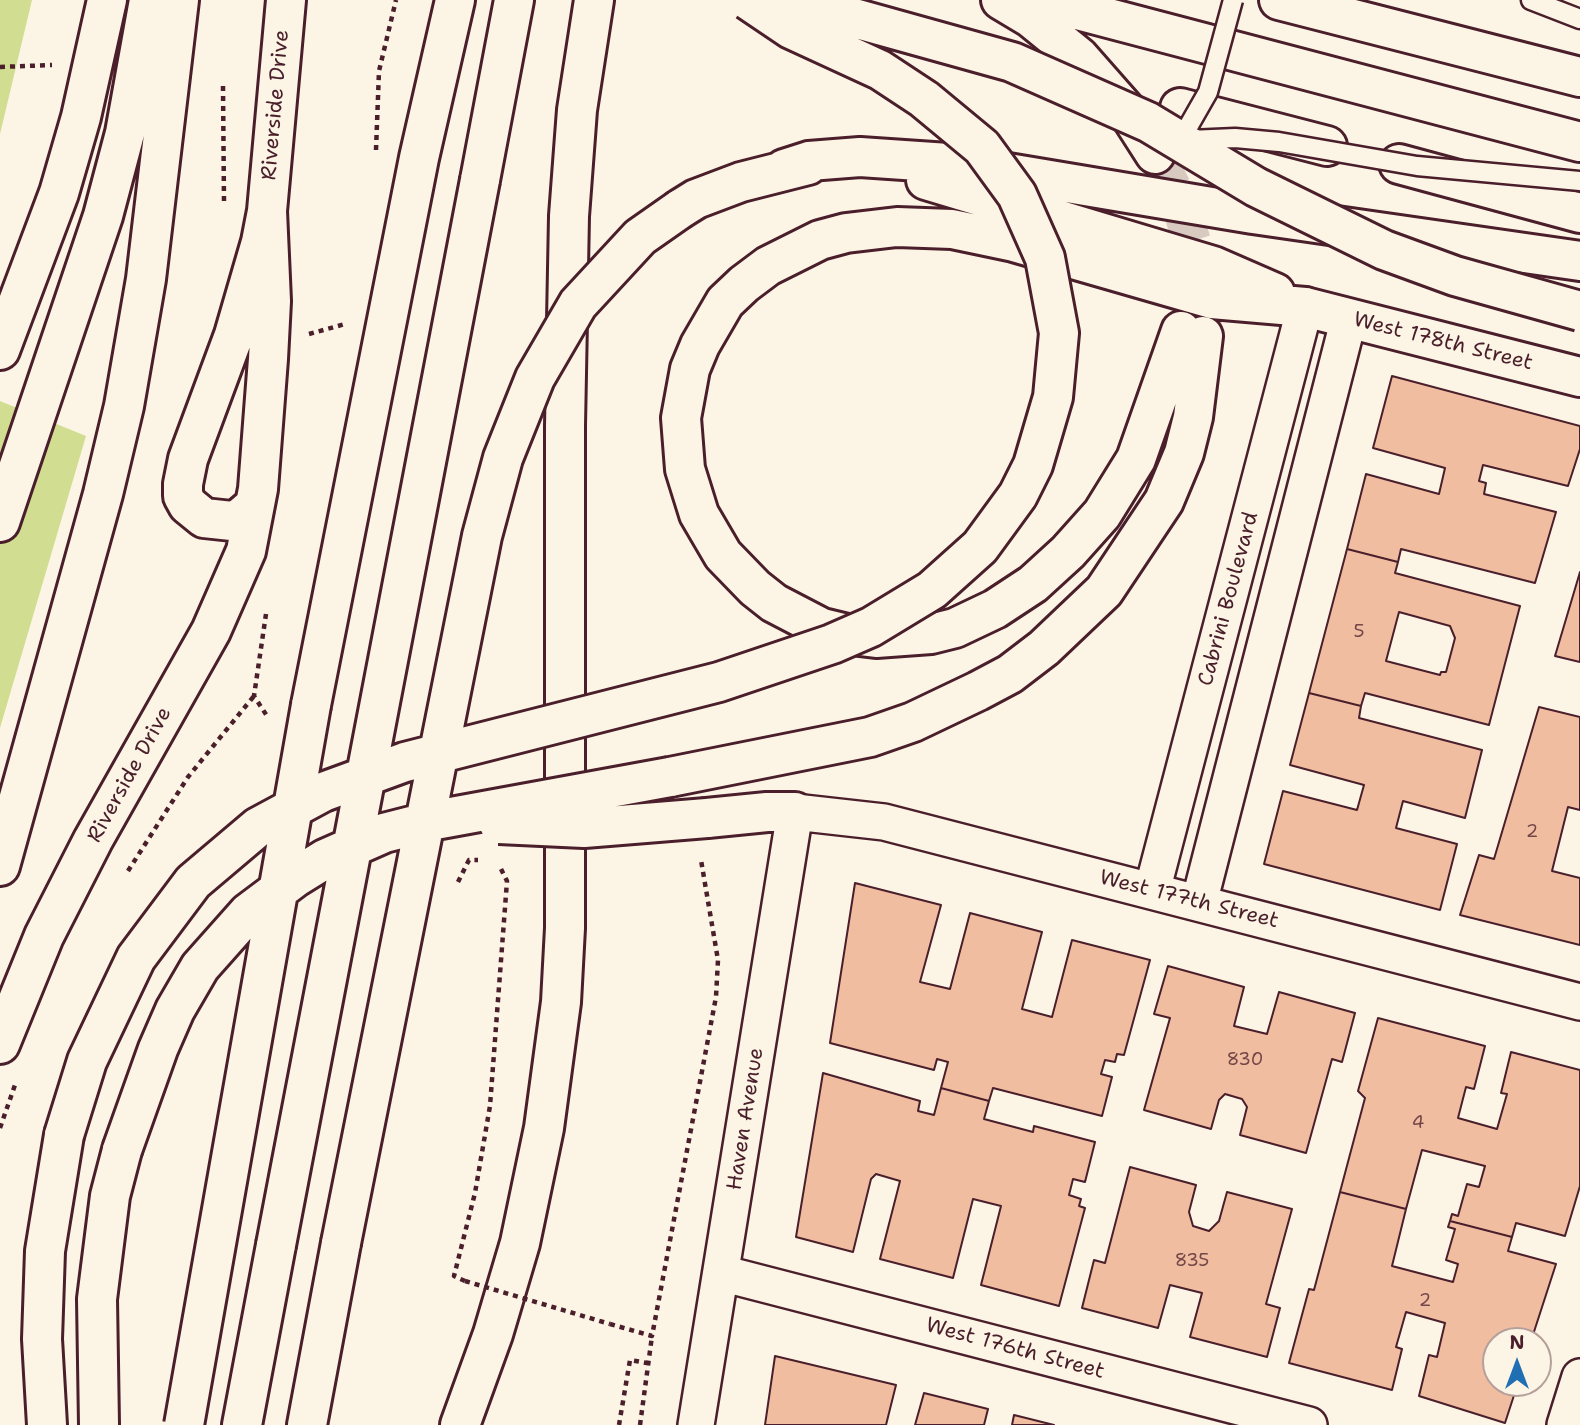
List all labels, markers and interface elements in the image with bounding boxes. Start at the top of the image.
street label: Riverside Drive [257,29,295,181]
street label: West 178th Street [1351,308,1535,376]
street label: Cabrini Boulevard [1194,509,1264,689]
house number: 5 [1353,621,1365,643]
street label: Riverside Drive [82,703,178,847]
house number: 2 [1526,821,1538,843]
street label: West 177th Street [1097,866,1281,934]
street label: Haven Avenue [722,1046,770,1192]
house number: 830 [1227,1049,1263,1071]
house number: 4 [1412,1112,1424,1134]
house number: 835 [1175,1250,1209,1272]
house number: 2 [1419,1290,1431,1312]
street label: West 176th Street [923,1313,1107,1385]
north arrow [1482,1327,1552,1397]
text: N [1509,1330,1525,1355]

